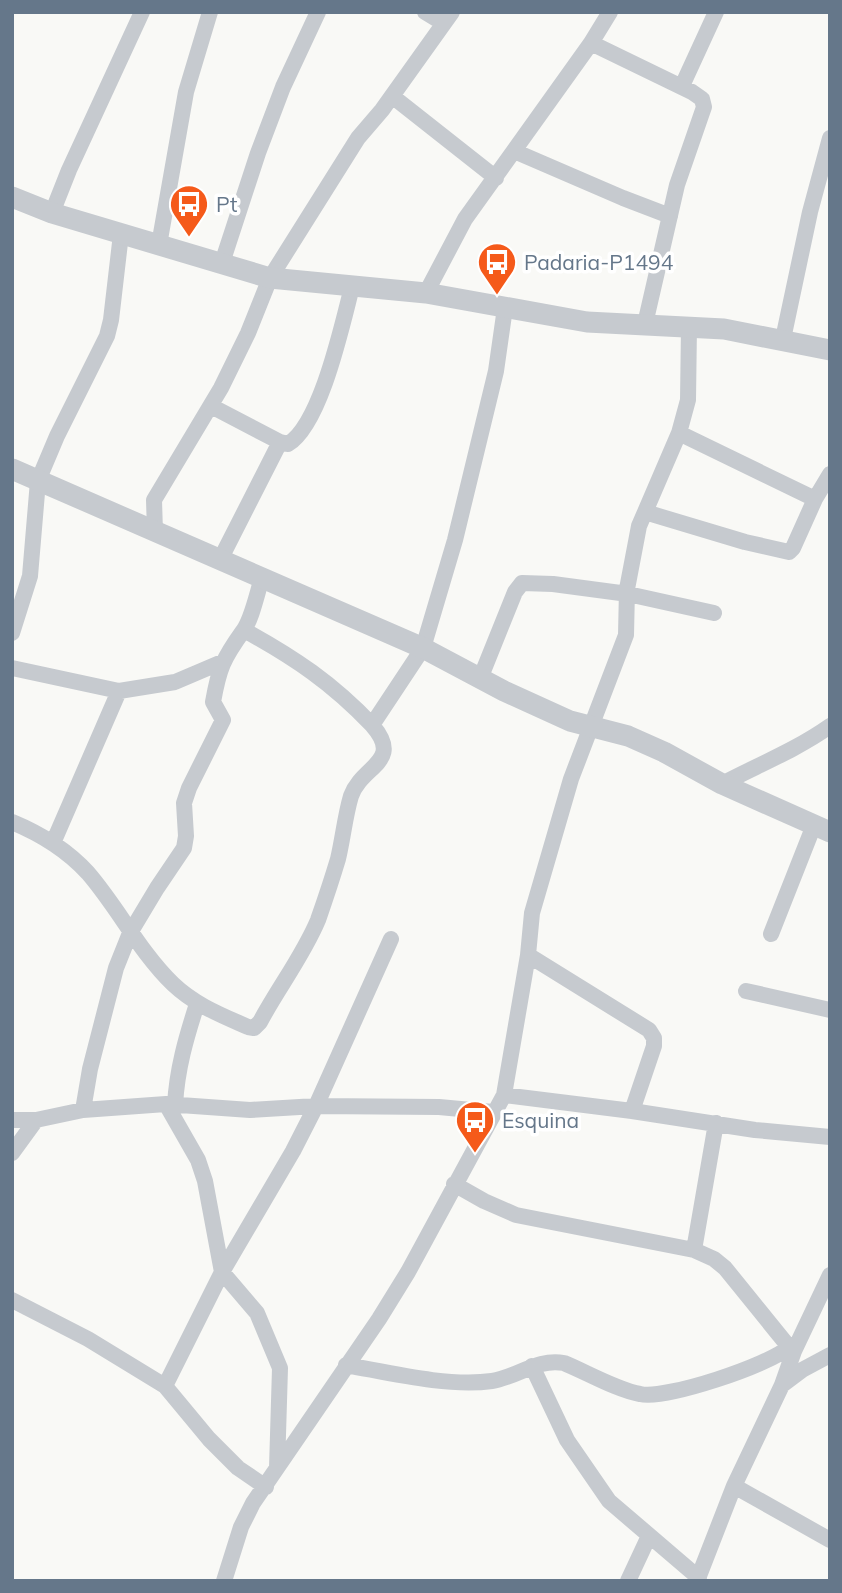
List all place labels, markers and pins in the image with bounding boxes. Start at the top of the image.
bus stop icon: Pt [168,183,210,238]
place label: Pt [216,191,237,217]
bus stop icon: Padaria-P1494 [476,241,518,296]
place label: Padaria-P1494 [524,249,674,275]
bus stop icon: Esquina [454,1099,496,1154]
place label: Esquina [502,1107,579,1133]

